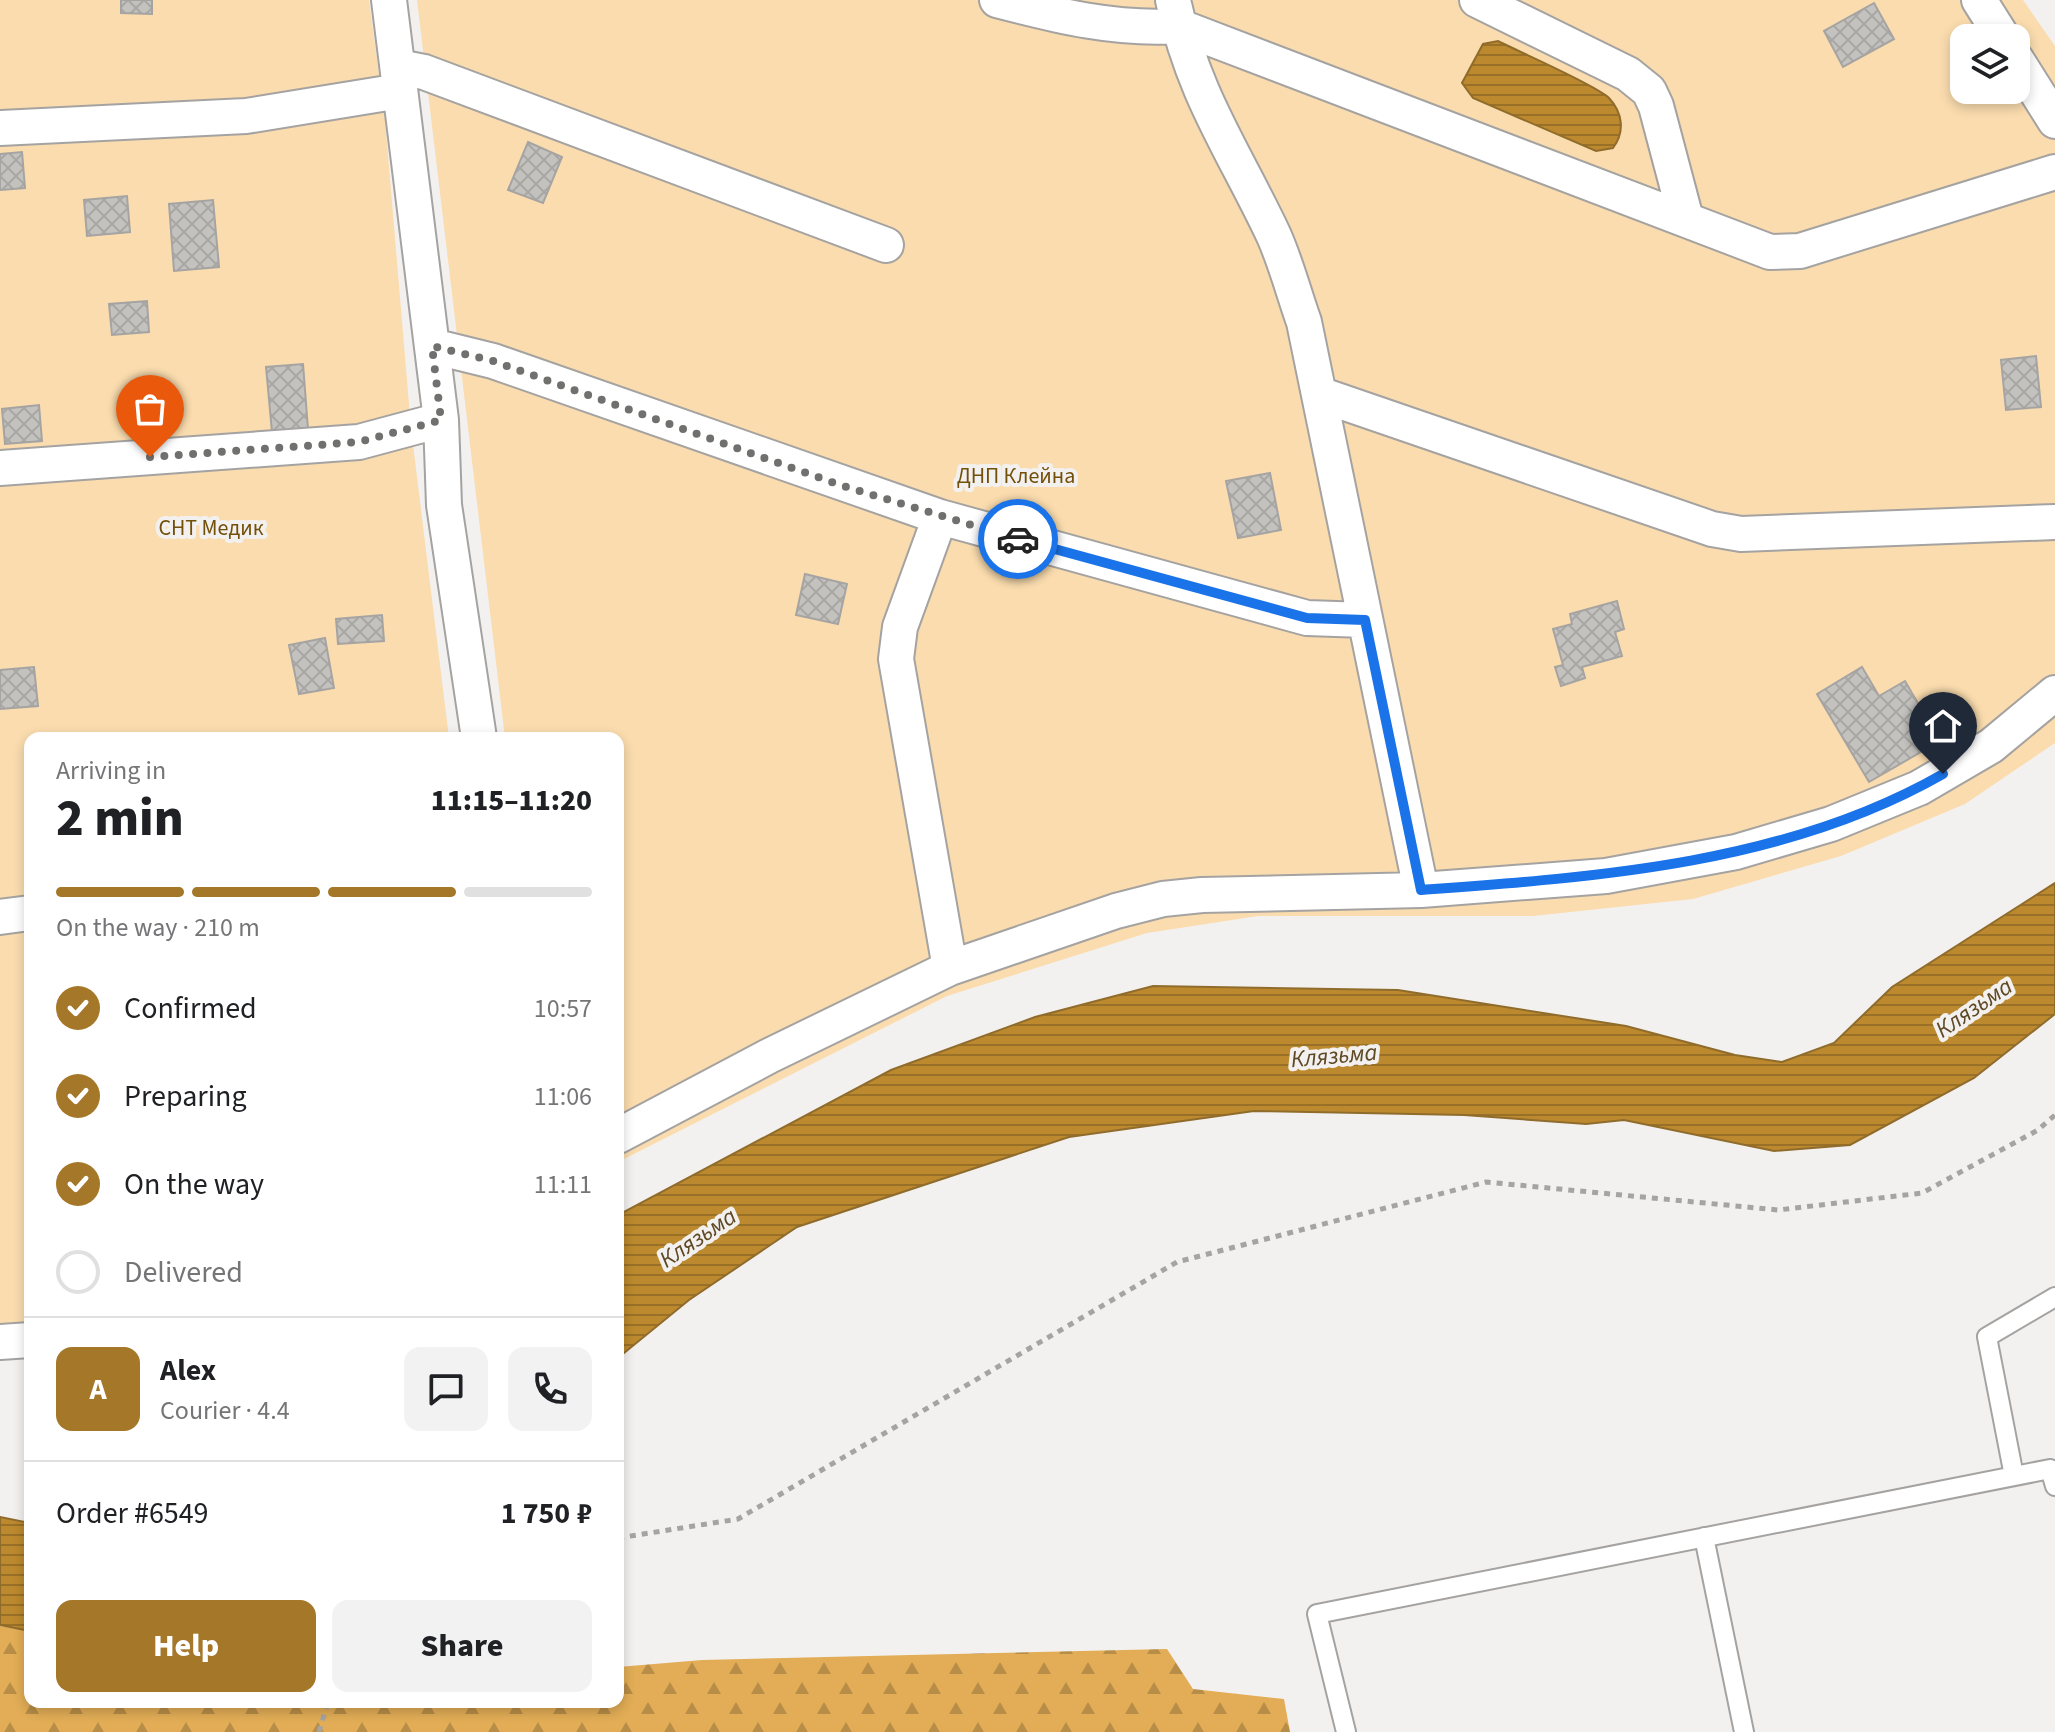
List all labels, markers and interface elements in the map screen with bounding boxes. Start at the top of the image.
map controls [1950,24,2030,104]
button: layers [1950,24,2030,104]
pin [116,375,184,457]
icon: bag [128,387,172,431]
park label: ДНП Клейна [957,460,1075,492]
courier [978,499,1058,579]
park label: СНТ Медик [158,512,264,544]
icon: car [996,517,1040,561]
pin [1909,692,1977,774]
icon: home [1921,704,1965,748]
text: Arriving in [56,752,166,789]
text: 11:15–11:20 [431,779,592,822]
text: 2 min [56,782,184,856]
text: On the way · 210 m [56,909,260,946]
water label: Клязьма [1928,969,2020,1047]
icon: check [56,986,100,1030]
text: Confirmed [124,987,257,1030]
text: 10:57 [534,990,592,1027]
water label: Клязьма [1289,1035,1379,1077]
icon: check [56,1074,100,1118]
text: Preparing [124,1075,247,1118]
text: 11:06 [534,1078,592,1115]
icon: check [56,1162,100,1206]
text: On the way [124,1163,264,1206]
text: 11:11 [534,1166,592,1203]
water label: Клязьма [652,1199,744,1277]
text: Delivered [124,1251,243,1294]
button: chat [404,1347,488,1431]
button: phone [508,1347,592,1431]
text: Alex [160,1349,216,1392]
text: A [89,1368,107,1411]
text: Courier · 4.4 [160,1392,290,1429]
text: Order #6549 [56,1492,209,1535]
text: 1 750 ₽ [501,1492,592,1535]
button: Help [56,1600,316,1692]
button: Share [332,1600,592,1692]

